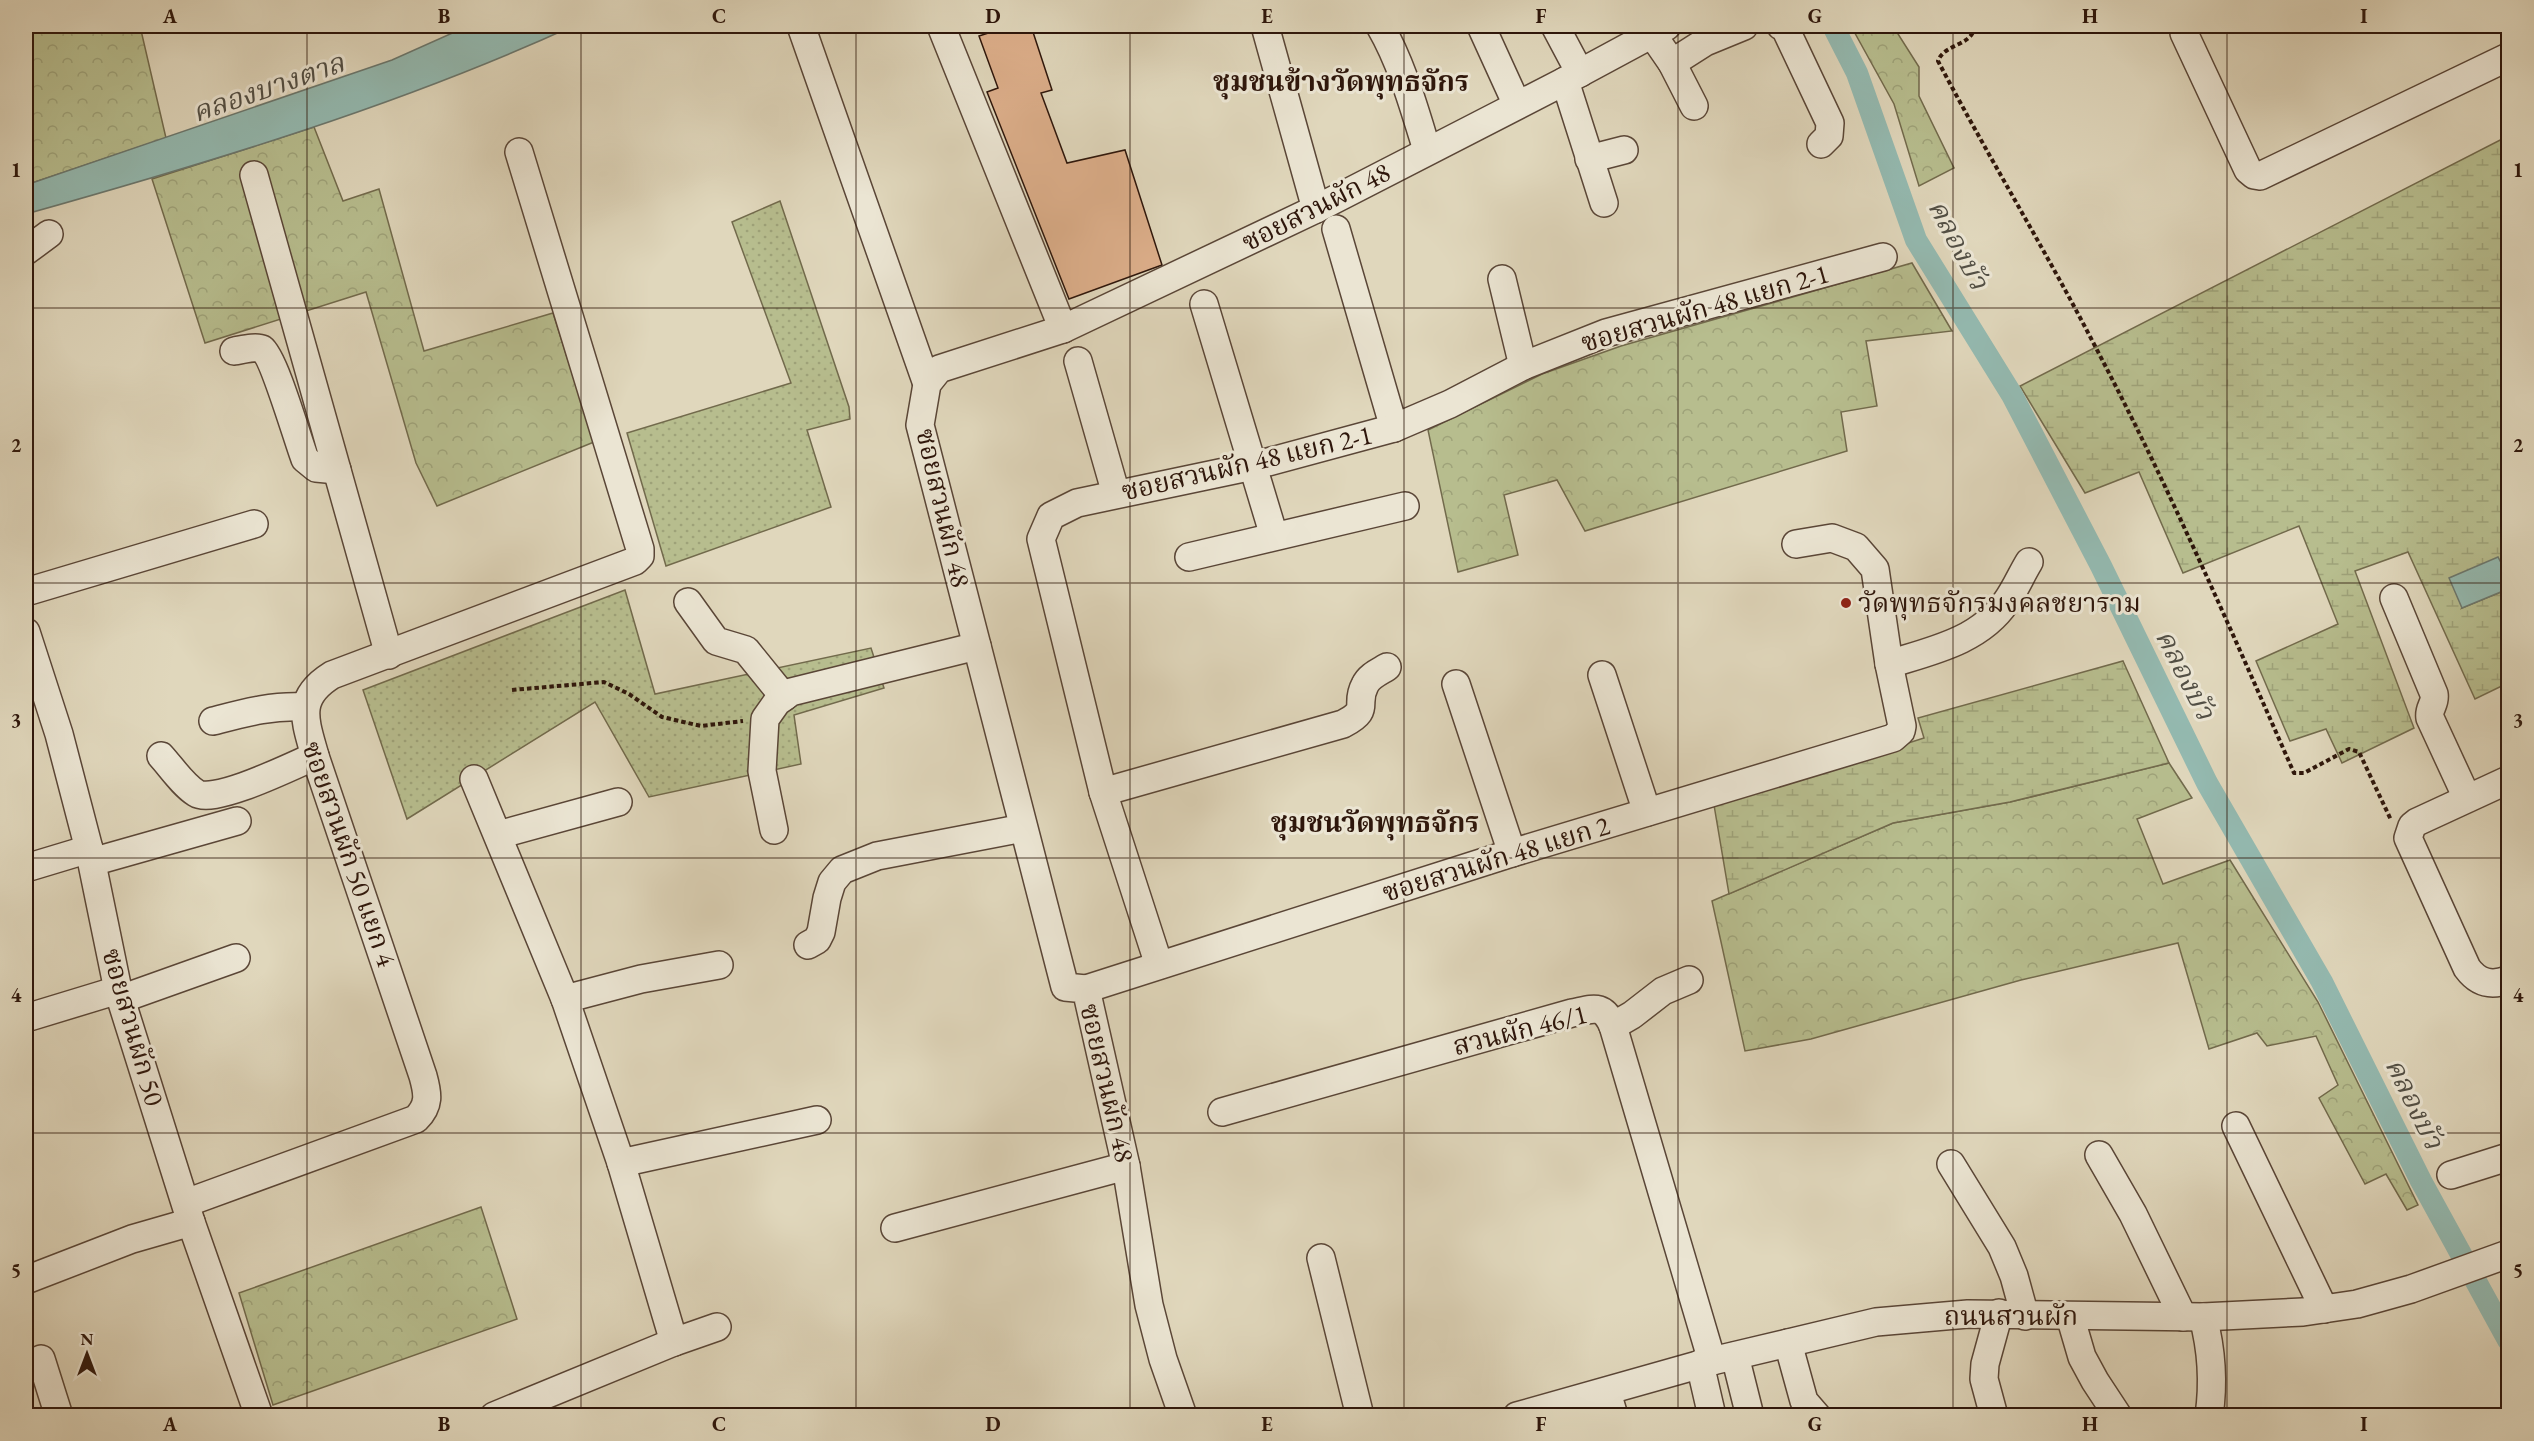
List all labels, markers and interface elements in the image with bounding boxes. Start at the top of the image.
text: A [162,3,178,29]
text: B [438,3,450,29]
text: C [712,3,726,29]
text: D [985,3,1001,29]
text: E [1261,3,1273,29]
text: F [1536,3,1547,29]
text: G [1808,3,1822,29]
text: H [2082,3,2098,29]
text: I [2360,3,2368,29]
water label: คลองบางตาล [187,44,350,130]
district label: ชุมชนข้างวัดพุทธจักร [1213,63,1469,100]
street label: ซอยสวนผัก 48 [1236,154,1396,259]
text: 1 [11,157,21,183]
text: 1 [2513,157,2523,183]
water label: คลองบัว [1920,193,1998,297]
street label: ซอยสวนผัก 48 แยก 2-1 [1577,255,1833,360]
street label: ซอยสวนผัก 48 แยก 2-1 [1118,417,1376,508]
street label: ซอยสวนผัก 48 [908,425,979,591]
text: 2 [11,432,22,458]
text: 2 [2513,432,2524,458]
place label: วัดพุทธจักรมงคลชยาราม [1858,585,2141,621]
marker: วัดพุทธจักรมงคลชยาราม [1839,596,1853,610]
water label: คลองบัว [2148,623,2225,727]
text: 3 [11,707,21,733]
text: 3 [2513,707,2523,733]
street label: ซอยสวนผัก 50 แยก 4 [295,737,405,972]
district label: ชุมชนวัดพุทธจักร [1271,804,1479,841]
street label: ซอยสวนผัก 48 แยก 2 [1378,807,1614,910]
street label: ซอยสวนผัก 50 [94,944,173,1110]
text: 4 [11,982,22,1008]
text: 4 [2513,982,2524,1008]
street label: สวนผัก 46/1 [1449,996,1591,1063]
street label: ซอยสวนผัก 48 [1072,1000,1143,1166]
water label: คลองบัว [2378,1052,2453,1156]
text: 5 [11,1257,21,1283]
text: 5 [2513,1257,2523,1283]
street label: ถนนสวนผัก [1944,1298,2078,1333]
north arrow [57,1324,117,1384]
text: N [81,1329,94,1350]
text: A [162,1411,178,1437]
text: B [438,1411,450,1437]
text: C [712,1411,726,1437]
text: D [985,1411,1001,1437]
text: E [1261,1411,1273,1437]
text: F [1536,1411,1547,1437]
text: G [1808,1411,1822,1437]
text: H [2082,1411,2098,1437]
text: I [2360,1411,2368,1437]

